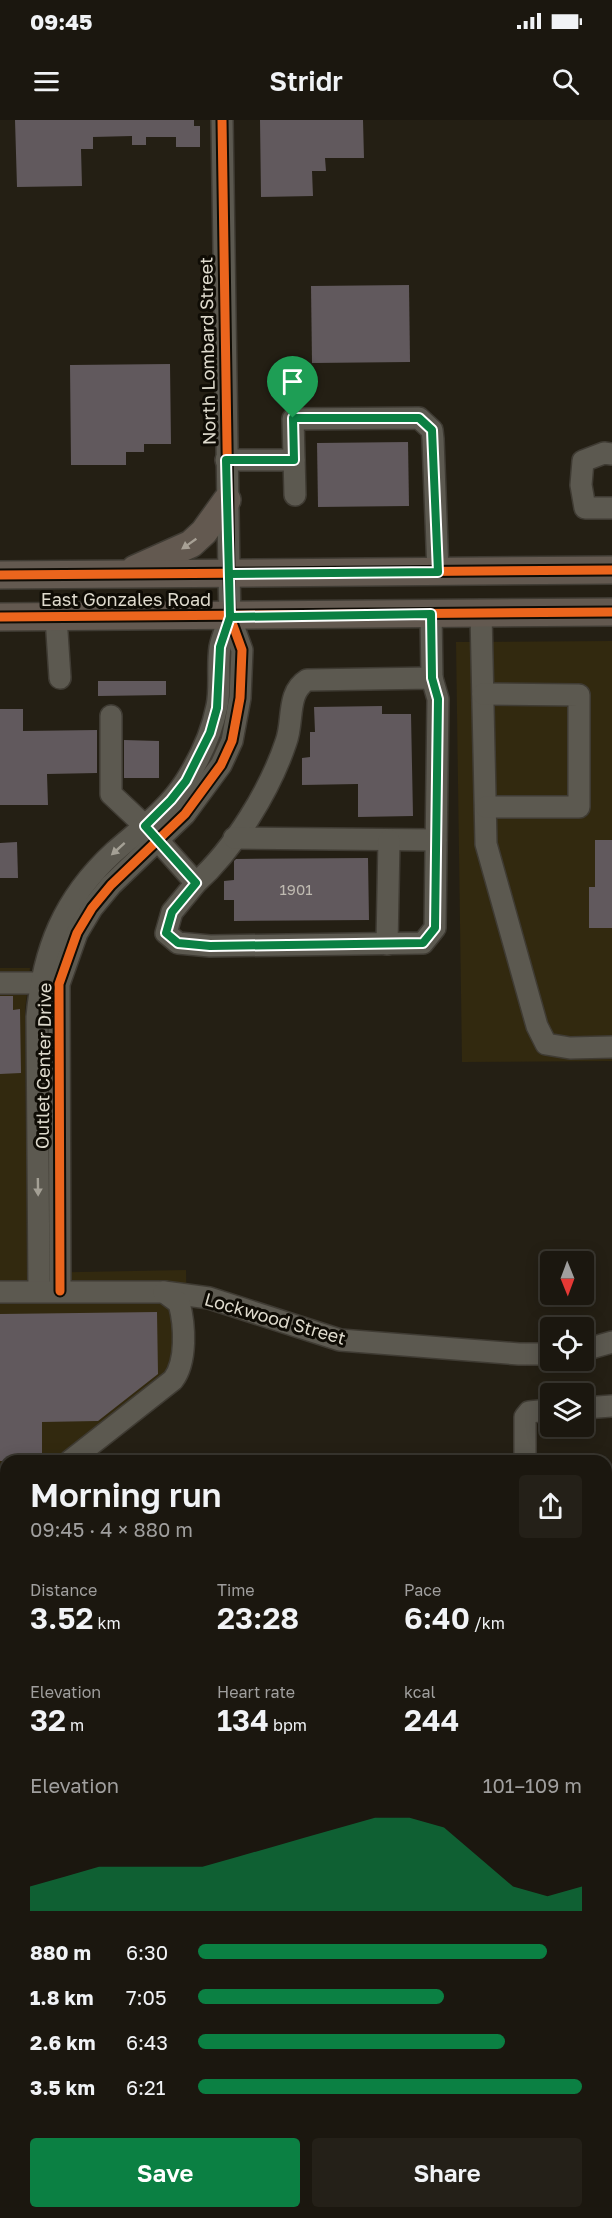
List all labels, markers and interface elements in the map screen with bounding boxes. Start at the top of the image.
text: 09:45 [30,8,92,35]
icon: menu [30,65,63,98]
text: Stridr [269,65,343,97]
icon: search [549,65,582,98]
street label: North Lombard Street [194,257,220,445]
pin [267,356,318,418]
icon: arrive [276,365,309,398]
one-way arrow [182,538,198,550]
street label: East Gonzales Road [41,588,211,610]
one-way arrow [111,842,126,856]
house number: 1901 [280,880,312,898]
street label: Outlet Center Drive [31,983,55,1149]
one-way arrow [34,1177,43,1196]
north arrow [540,1251,594,1305]
map controls [540,1251,594,1437]
street label: Lockwood Street [202,1287,348,1349]
button: locate [540,1317,594,1371]
button: layers [540,1383,594,1437]
text: Morning run [30,1475,222,1514]
button: share [519,1475,582,1538]
text: 09:45 · 4 × 880 m [30,1517,193,1541]
text: Distance [30,1580,97,1600]
text: Time [217,1580,255,1600]
text: Pace [404,1580,441,1600]
text: 3.52 [30,1600,93,1636]
text: 23:28 [217,1600,299,1636]
text: 6:40 [404,1600,470,1636]
text: km [93,1613,121,1633]
text: /km [470,1613,505,1633]
text: Elevation [30,1682,101,1702]
text: Heart rate [217,1682,295,1702]
text: kcal [404,1682,436,1702]
text: 32 [30,1702,66,1738]
text: 134 [217,1702,269,1738]
text: 244 [404,1702,460,1738]
text: m [66,1715,84,1735]
text: bpm [269,1715,307,1735]
text: Elevation [30,1773,119,1797]
text: 101–109 m [483,1773,582,1797]
text: 880 m [30,1940,91,1964]
text: 6:30 [126,1940,168,1964]
text: 1.8 km [30,1985,94,2009]
text: 7:05 [126,1985,167,2009]
text: 2.6 km [30,2030,95,2054]
text: 6:43 [126,2030,168,2054]
text: 3.5 km [30,2075,95,2099]
text: 6:21 [126,2075,165,2099]
button: Save [30,2138,300,2207]
button: Share [312,2138,582,2207]

